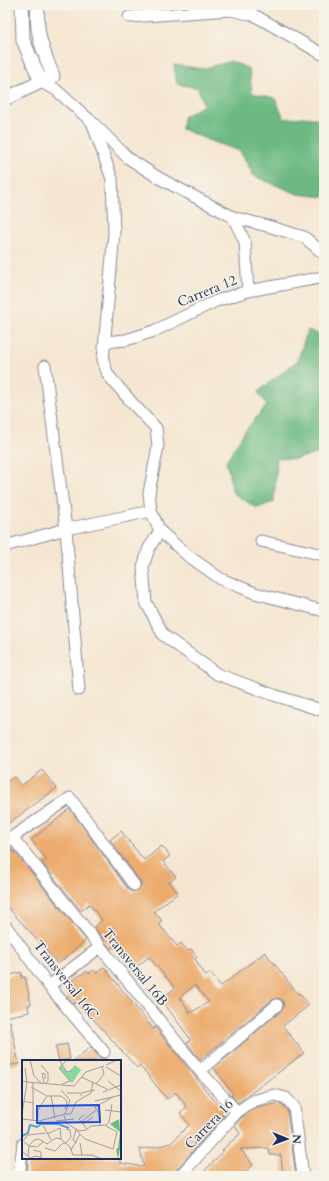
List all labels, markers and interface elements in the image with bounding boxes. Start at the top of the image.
street label: Carrera 12 [174,270,240,312]
street label: Transversal 16B [98,924,172,1010]
street label: Transversal 16C [29,936,103,1024]
inset map [22,1060,121,1159]
street label: Carrera 16 [180,1095,238,1153]
north arrow [267,1119,307,1159]
text: N [289,1134,304,1145]

